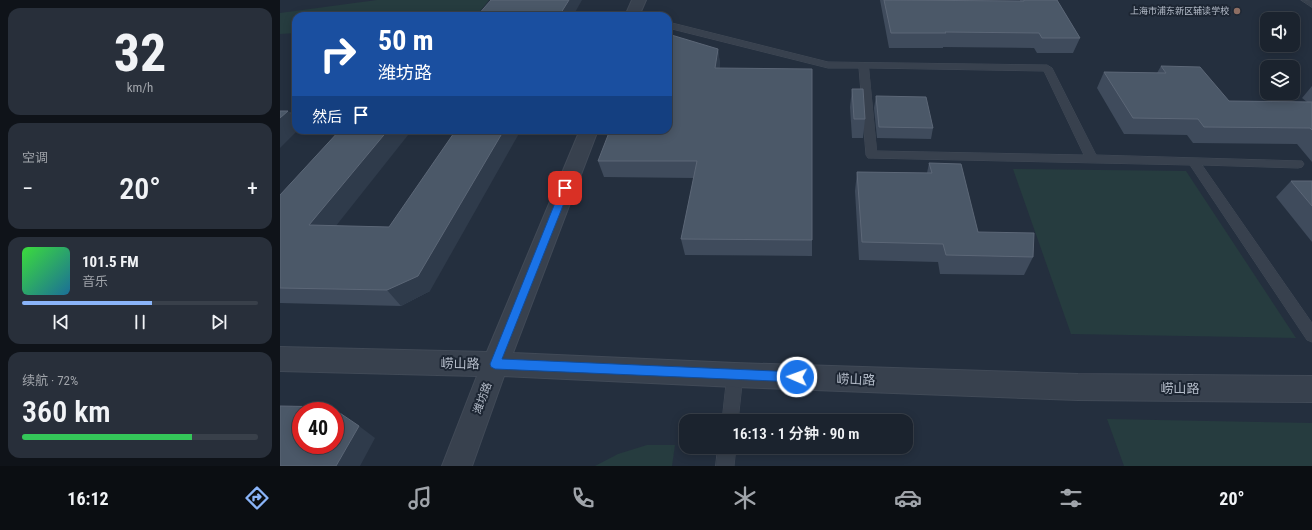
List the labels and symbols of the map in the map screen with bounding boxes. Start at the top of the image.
place label: 上海市浦东新区辅读学校 [1130,5,1230,16]
marker: 上海市浦东新区辅读学校 [1232,6,1242,16]
pin [548,171,582,205]
street label: 崂山路 [440,356,480,371]
position arrow [776,356,818,398]
street label: 崂山路 [836,371,876,388]
street label: 潍坊路 [471,380,494,416]
street label: 崂山路 [1160,381,1200,396]
speed limit sign: 40 [292,402,344,454]

